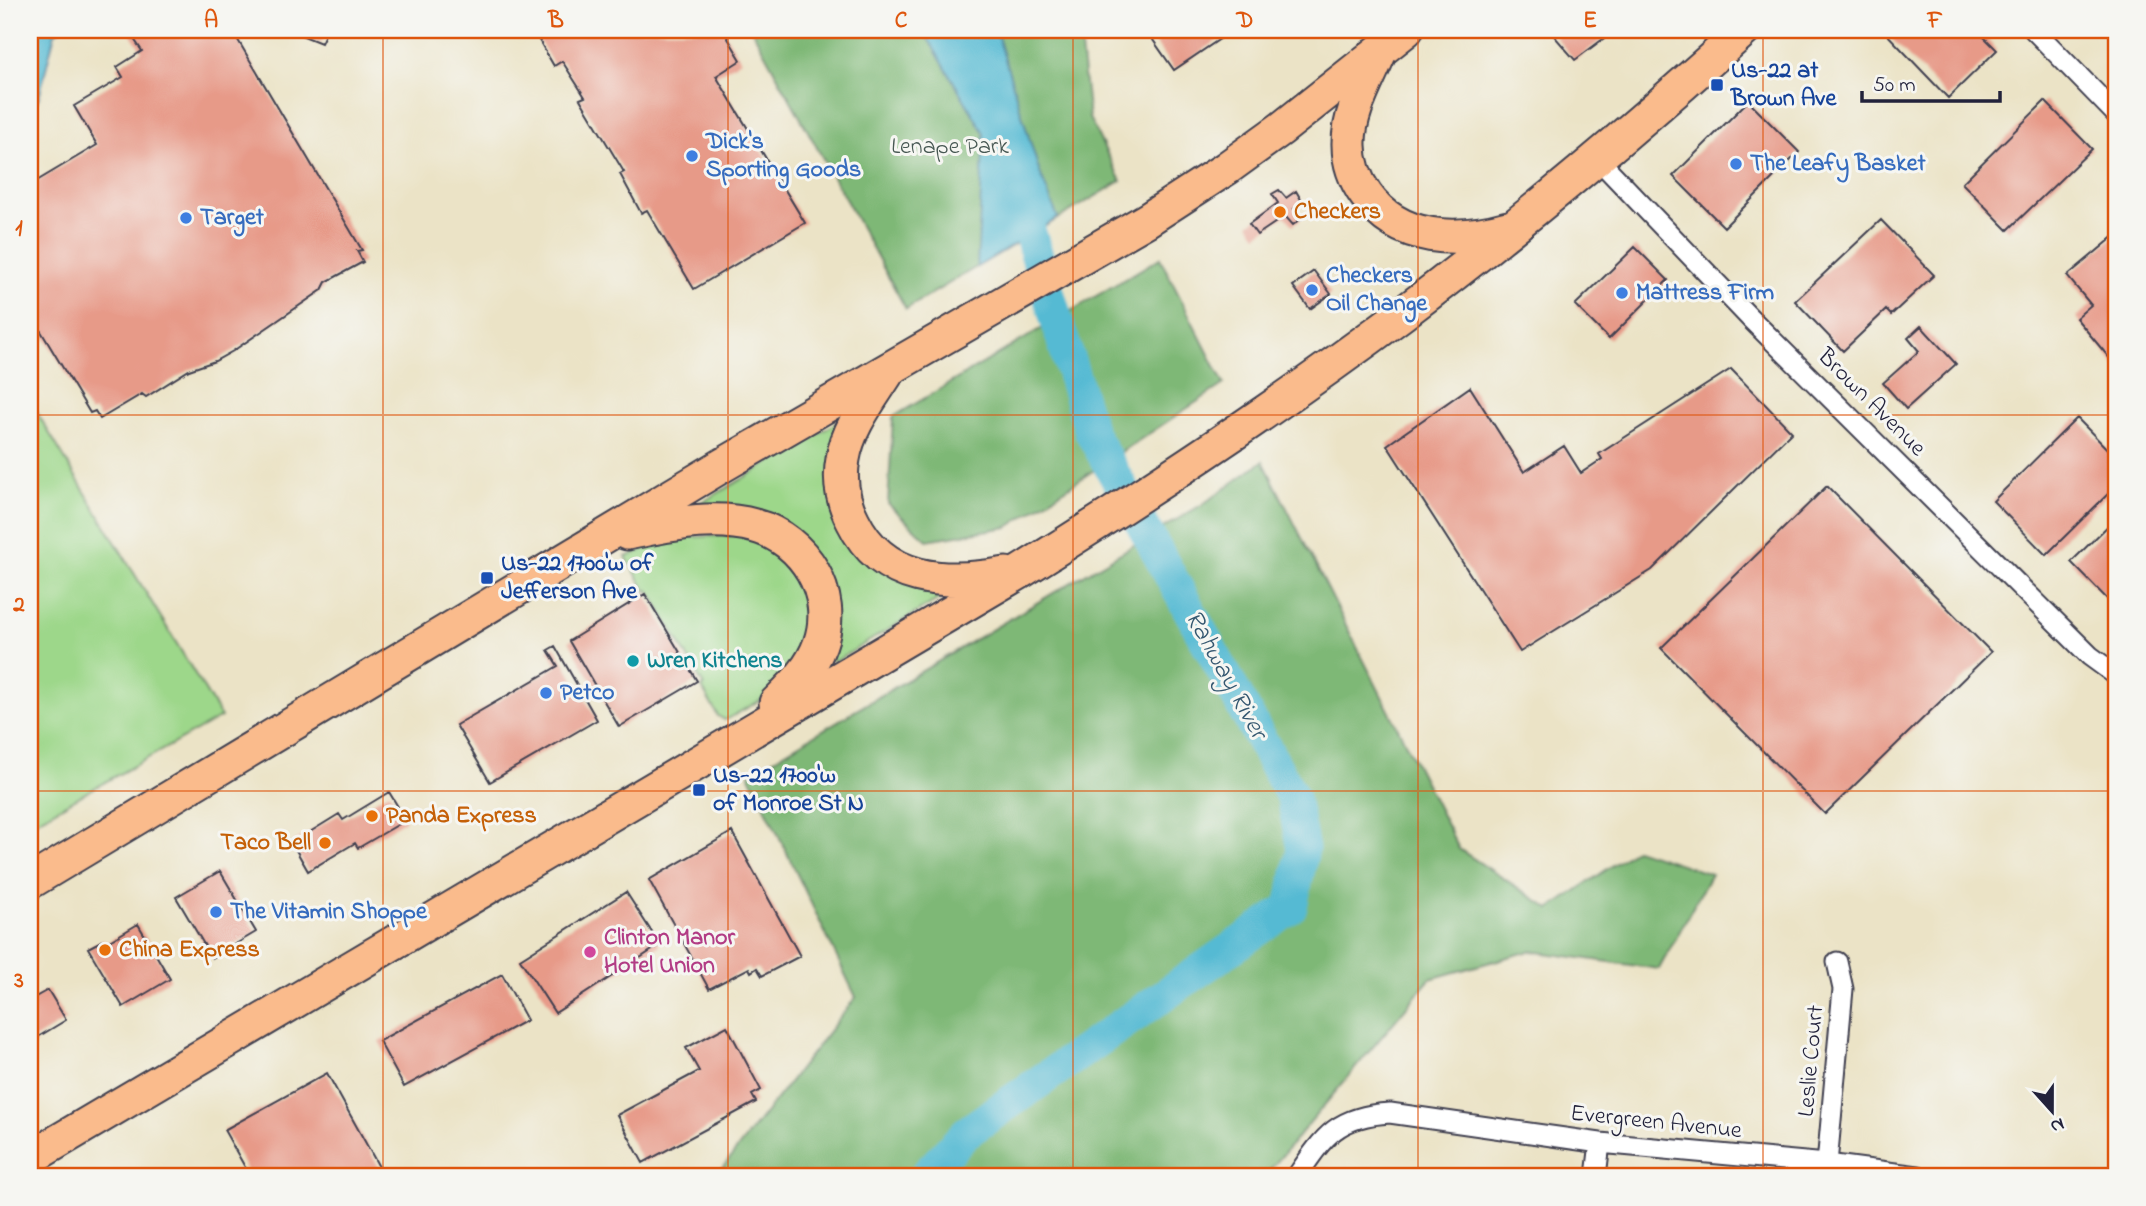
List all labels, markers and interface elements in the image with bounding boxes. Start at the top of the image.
text: A [204,5,218,38]
text: B [547,5,564,38]
text: C [895,5,908,38]
text: D [1236,5,1253,38]
text: E [1583,5,1597,38]
text: F [1927,5,1943,38]
place label: Us-22 at Brown Ave [1730,54,1837,117]
scale bar [1862,60,2001,104]
text: 50 m [1873,71,1916,101]
marker: Us-22 at Brown Ave [1709,77,1725,93]
place label: Dick's Sporting Goods [705,125,861,189]
park label: Lenape Park [891,130,1009,165]
place label: The Leafy Basket [1750,147,1927,183]
marker: Dick's Sporting Goods [684,148,700,164]
marker: The Leafy Basket [1728,156,1744,172]
place label: Checkers [1294,195,1381,230]
place label: Target [200,201,265,237]
marker: Checkers [1272,204,1288,220]
marker: Target [178,210,194,226]
text: 1 [15,213,23,246]
place label: Checkers Oil Change [1326,259,1428,323]
place label: Mattress Firm [1636,276,1775,311]
marker: Checkers Oil Change [1304,282,1320,298]
marker: Mattress Firm [1614,285,1630,301]
street label: Brown Avenue [1808,340,1934,466]
place label: Us-22 1700'w of Jefferson Ave [501,547,654,610]
marker: Us-22 1700'w of Jefferson Ave [479,570,495,586]
text: 2 [12,589,25,622]
water label: Rahway River [1174,604,1278,749]
place label: Wren Kitchens [647,644,783,679]
marker: Wren Kitchens [625,653,641,669]
place label: Petco [560,676,614,711]
marker: Petco [538,685,554,701]
place label: Us-22 1700'w of Monroe St N [713,759,864,822]
marker: Us-22 1700'w of Monroe St N [691,782,707,798]
place label: Panda Express [386,799,537,834]
marker: Panda Express [364,808,380,824]
place label: Taco Bell [220,826,311,861]
marker: Taco Bell [317,835,333,851]
place label: The Vitamin Shoppe [230,895,428,930]
marker: The Vitamin Shoppe [208,904,224,920]
place label: Clinton Manor Hotel Union [604,921,736,984]
place label: China Express [119,933,260,968]
marker: China Express [97,942,113,958]
marker: Clinton Manor Hotel Union [582,944,598,960]
text: 3 [13,965,24,998]
street label: Leslie Court [1790,1004,1834,1118]
north arrow [2016,1076,2086,1146]
street label: Evergreen Avenue [1569,1097,1744,1149]
text: N [2046,1110,2068,1140]

